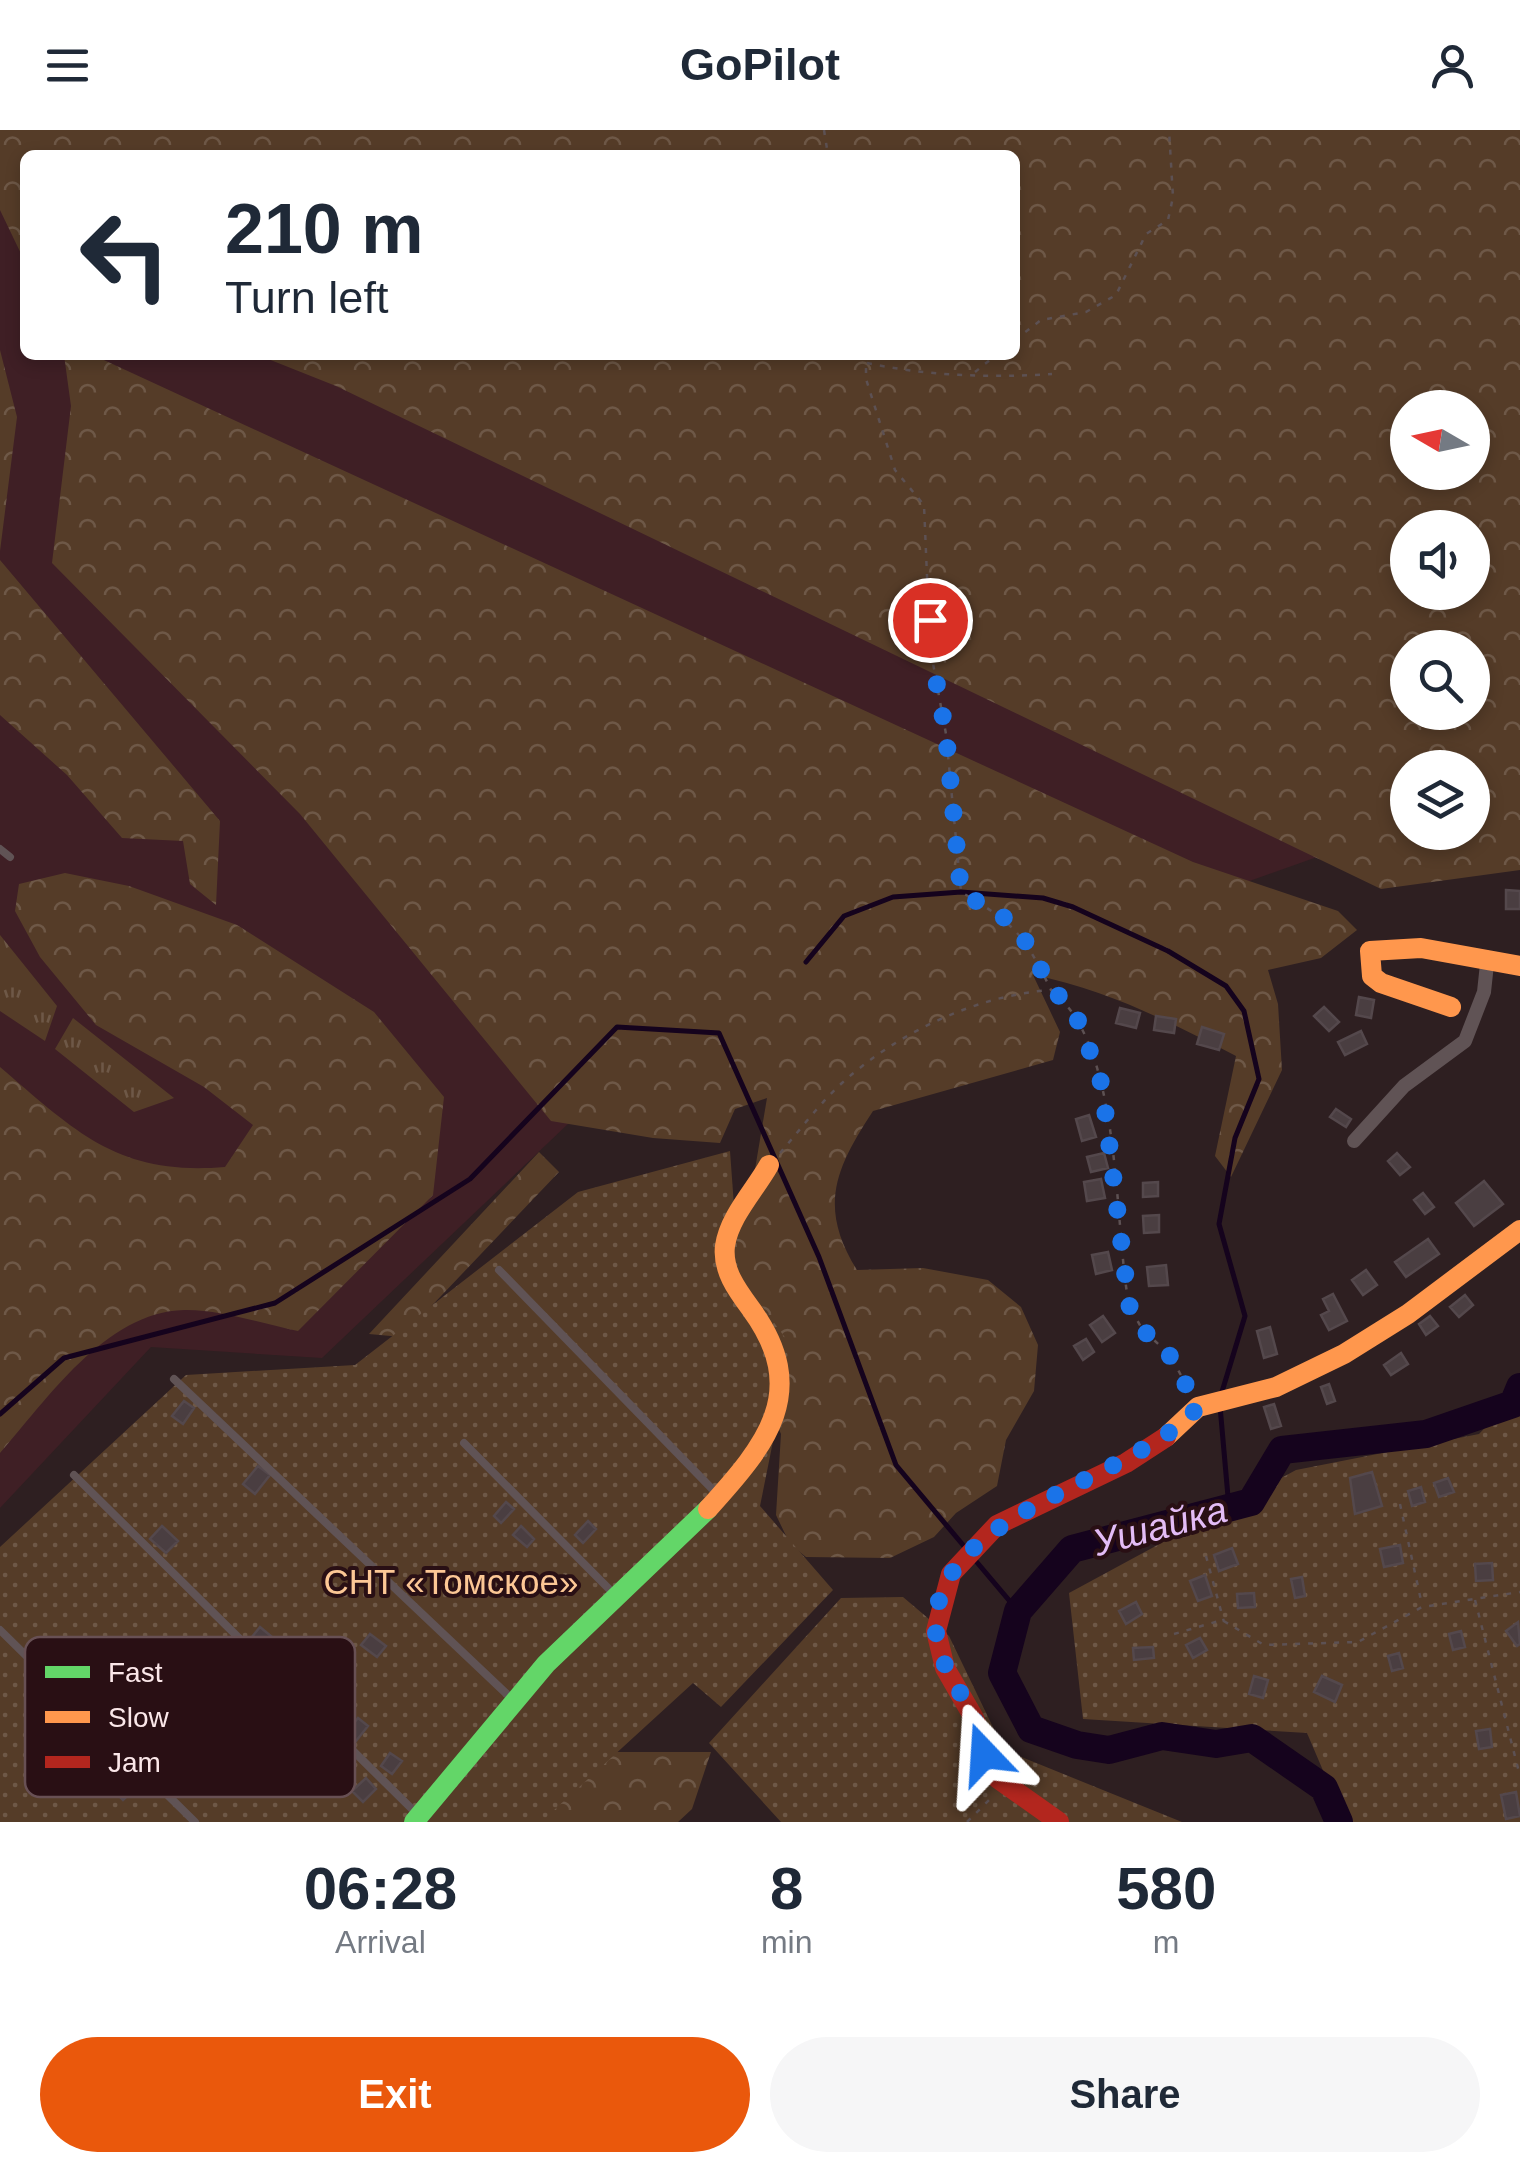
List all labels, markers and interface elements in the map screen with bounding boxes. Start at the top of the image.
icon: menu [40,38,95,93]
icon: person [1425,38,1480,93]
text: GoPilot [680,39,840,90]
icon: left [60,190,190,320]
text: 210 m [225,190,423,268]
text: Turn left [225,272,388,323]
north arrow [1390,390,1490,490]
map controls [1390,390,1490,850]
button: sound [1390,510,1490,610]
pin [888,578,973,663]
icon: arrive [903,593,958,648]
button: search [1390,630,1490,730]
button: layers [1390,750,1490,850]
water label: Ушайка [1088,1488,1231,1564]
park label: СНТ «Томское» [324,1562,578,1601]
legend [25,1637,355,1797]
text: Fast [108,1657,163,1688]
text: Slow [108,1702,169,1733]
position arrow [932,1702,1036,1806]
text: Jam [108,1747,161,1778]
text: 06:28 [304,1855,457,1922]
text: 8 [770,1855,803,1922]
text: 580 [1116,1855,1216,1922]
text: Arrival [335,1924,426,1960]
text: min [761,1924,812,1960]
text: m [1153,1924,1180,1960]
button: Exit [40,2037,750,2152]
button: Share [770,2037,1480,2152]

